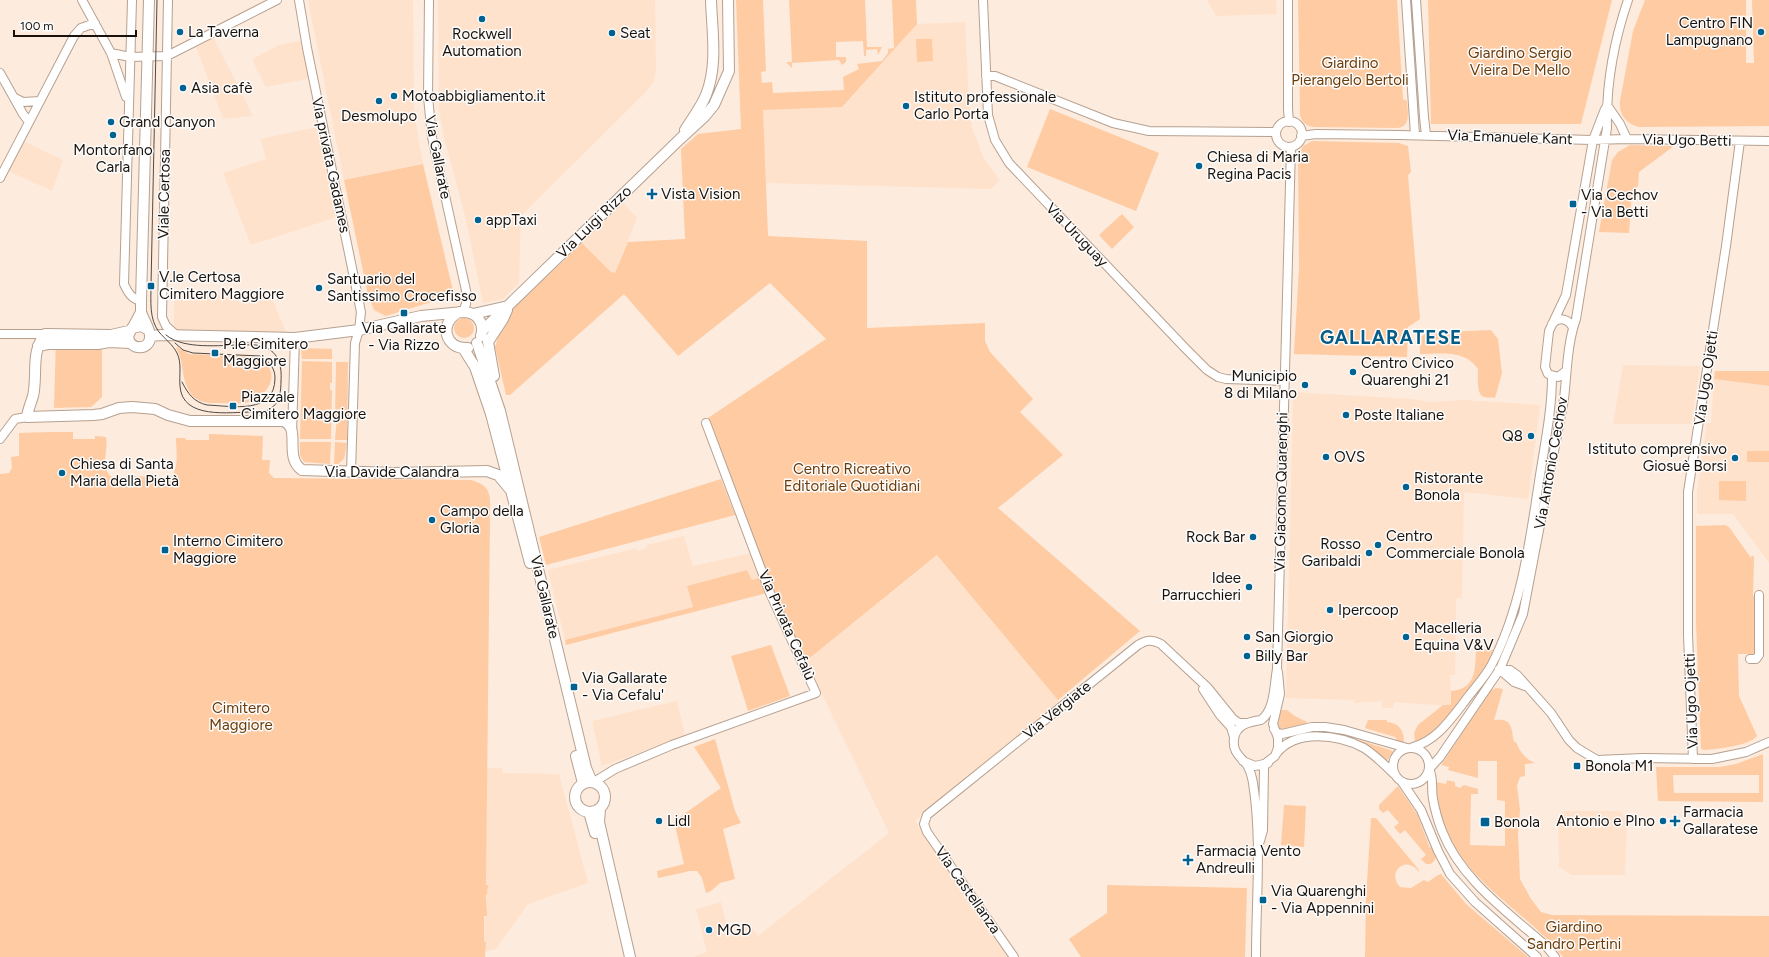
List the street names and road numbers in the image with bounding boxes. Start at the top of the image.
street label: Via privata Gadames [308,95,354,235]
street label: Via Gallarate [421,114,455,200]
street label: Via Emanuele Kant [1447,126,1573,148]
street label: Via Ugo Betti [1642,130,1732,150]
street label: Viale Certosa [154,149,174,239]
street label: Via Luigi Rizzo [553,182,635,262]
street label: Via Uruguay [1042,199,1112,271]
street label: Via Ugo Ojetti [1690,329,1722,427]
street label: Via Antonio Cechov [1530,395,1572,531]
street label: Via Giacomo Quarenghi [1271,412,1291,572]
street label: Via Davide Calandra [325,463,459,481]
street label: Via Gallarate [527,554,563,640]
street label: Via Privata Cefalù [755,567,819,683]
street label: Via Ugo Ojetti [1680,653,1702,749]
street label: Via Vergiate [1019,677,1095,743]
street label: Via Castellanza [931,843,1005,937]

